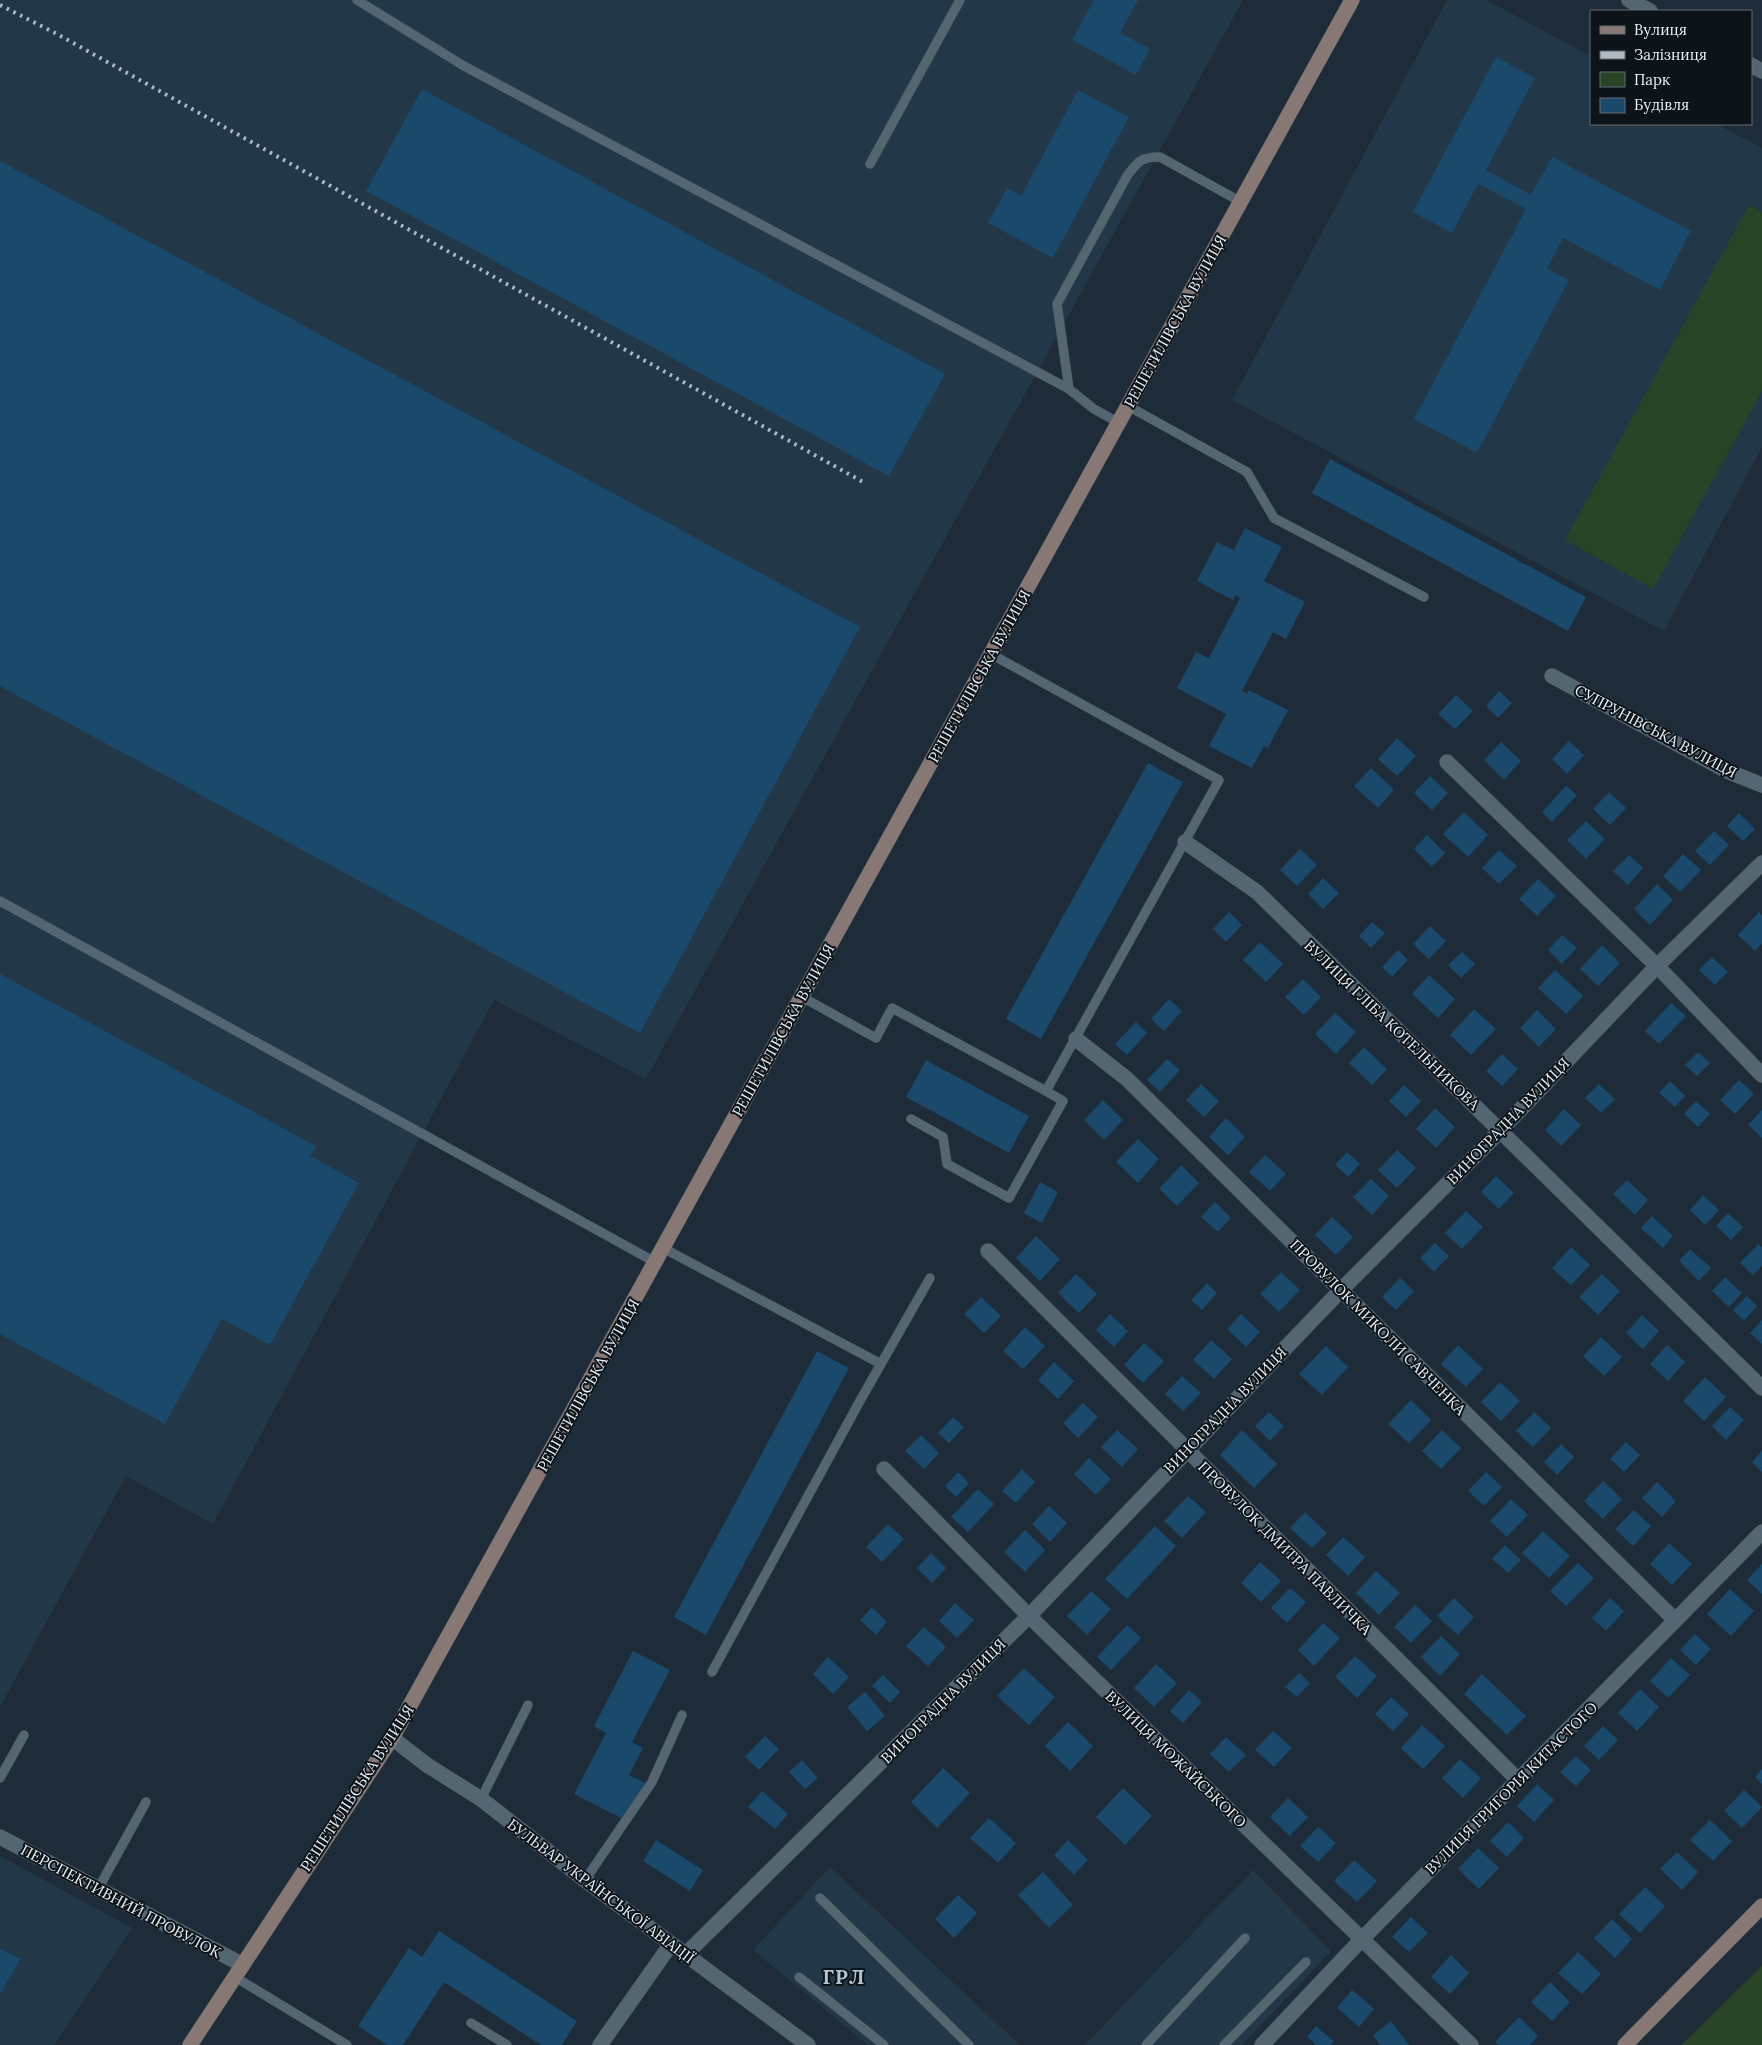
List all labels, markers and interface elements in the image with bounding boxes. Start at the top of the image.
legend [1590,10,1752,125]
text: Вулиця [1634,20,1687,39]
text: Залізниця [1634,45,1707,64]
text: Парк [1634,70,1670,89]
text: Будівля [1634,95,1689,114]
street label: РЕШЕТИЛІВСЬКА ВУЛИЦЯ [1120,231,1230,411]
street label: РЕШЕТИЛІВСЬКА ВУЛИЦЯ [924,586,1034,766]
street label: СУПРУНІВСЬКА ВУЛИЦЯ [1572,680,1740,782]
street label: ВУЛИЦЯ ГЛІБА КОТЕЛЬНИКОВА [1300,936,1484,1114]
street label: РЕШЕТИЛІВСЬКА ВУЛИЦЯ [728,940,838,1120]
street label: ВИНОГРАДНА ВУЛИЦЯ [1443,1054,1573,1188]
street label: ПРОВУЛОК МИКОЛИ САВЧЕНКА [1286,1235,1470,1419]
street label: РЕШЕТИЛІВСЬКА ВУЛИЦЯ [533,1295,643,1475]
street label: ВИНОГРАДНА ВУЛИЦЯ [1160,1343,1290,1477]
street label: ПРОВУЛОК ДМИТРА ПАВЛИЧКА [1194,1457,1376,1639]
street label: ВИНОГРАДНА ВУЛИЦЯ [877,1635,1009,1767]
street label: ВУЛИЦЯ МОЖАЙСЬКОГО [1101,1687,1251,1831]
street label: ВУЛИЦЯ ГРИГОРІЯ КИТАСТОГО [1421,1698,1601,1878]
street label: РЕШЕТИЛІВСЬКА ВУЛИЦЯ [296,1701,418,1875]
street label: БУЛЬВАР УКРАЇНСЬКОЇ АВІАЦІЇ [504,1814,698,1968]
street label: ПЕРСПЕКТИВНИЙ ПРОВУЛОК [18,1840,225,1962]
district label: ГРЛ [823,1964,865,1989]

